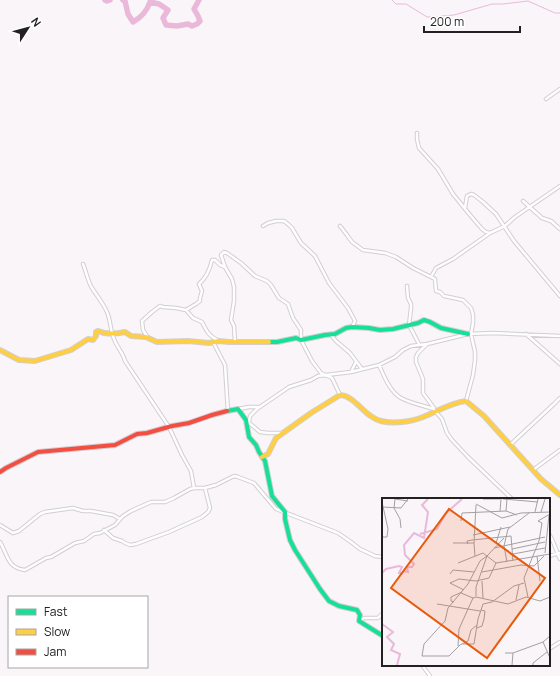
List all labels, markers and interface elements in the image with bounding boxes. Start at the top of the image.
north arrow [8,8,48,48]
scale bar [424,8,520,34]
text: 200 m [430,13,464,30]
text: N [28,14,45,30]
inset map [382,498,550,666]
legend [8,596,148,668]
text: Fast [44,603,68,620]
text: Slow [44,623,70,640]
text: Jam [44,643,66,660]

